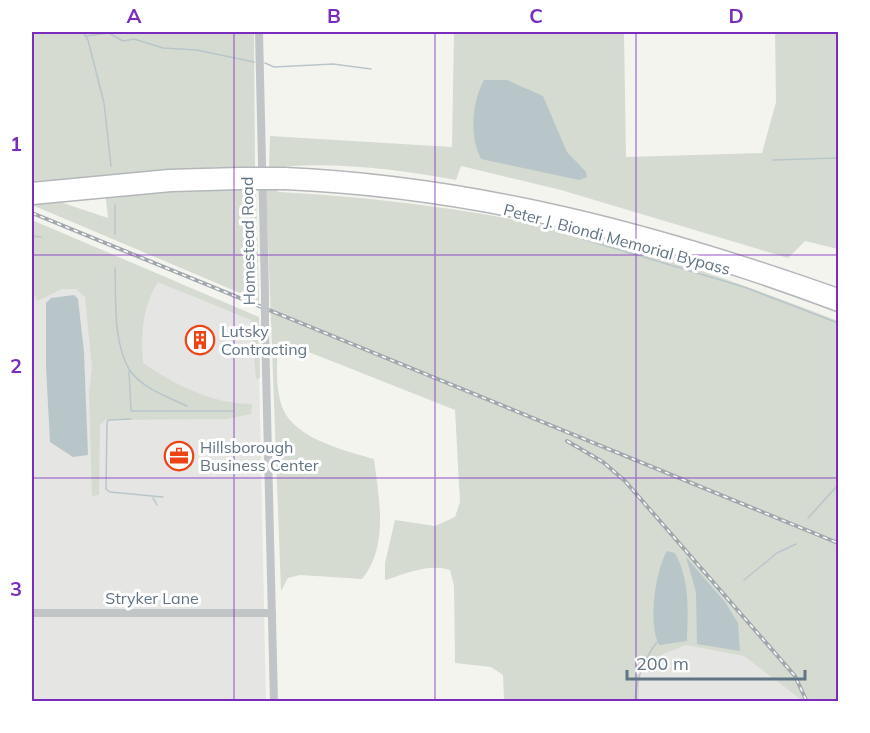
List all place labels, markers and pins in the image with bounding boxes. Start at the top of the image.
place label: Lutsky Contracting [221,321,307,359]
building icon: Lutsky Contracting [184,324,216,356]
place label: Hillsborough Business Center [200,437,319,475]
office icon: Hillsborough Business Center [163,440,195,472]

